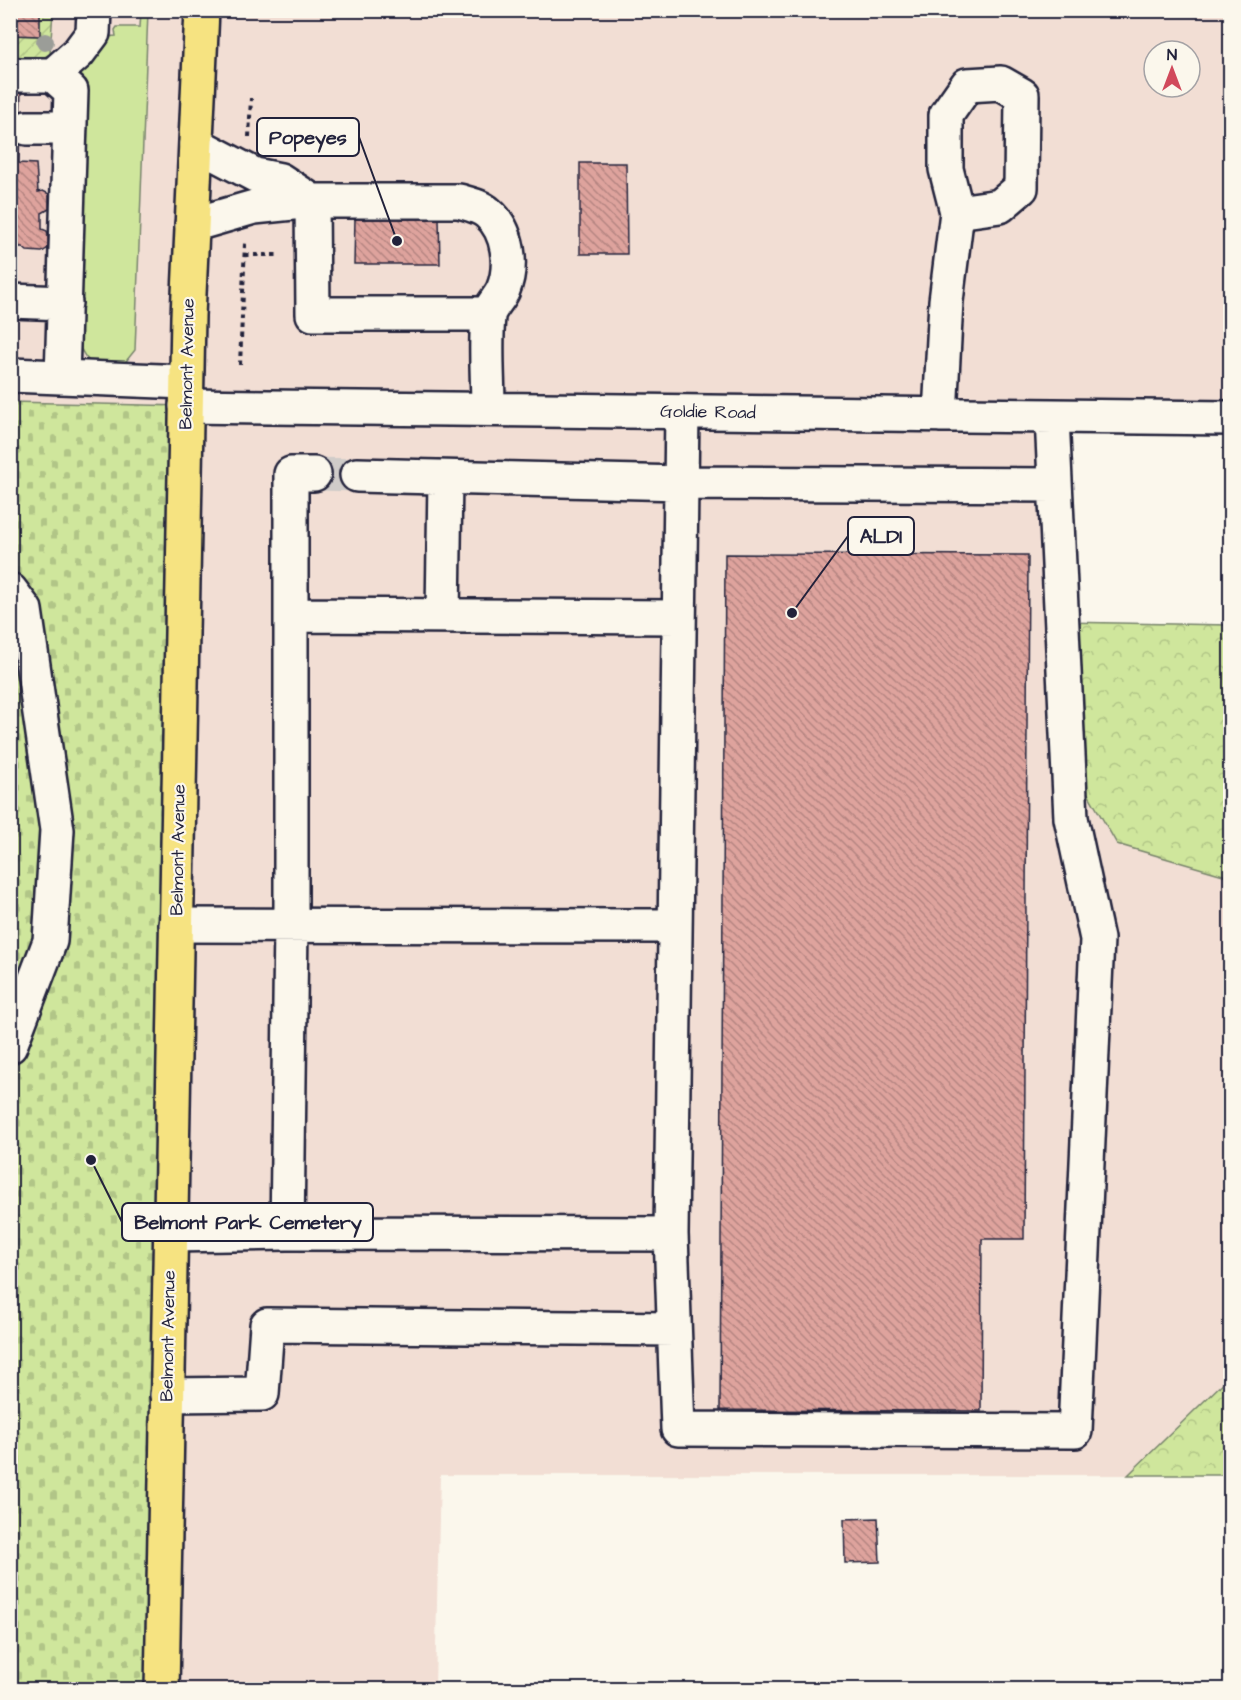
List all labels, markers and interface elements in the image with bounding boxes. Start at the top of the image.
north arrow [1142,39,1202,99]
text: N [1167,44,1177,66]
callout: Popeyes [257,118,359,156]
text: Popeyes [269,124,347,153]
street label: Belmont Avenue [173,298,201,430]
street label: Goldie Road [660,399,756,425]
callout: ALDI [848,517,914,555]
text: ALDI [860,523,902,551]
street label: Belmont Avenue [164,784,192,916]
callout: Belmont Park Cemetery [122,1203,373,1241]
text: Belmont Park Cemetery [134,1209,362,1238]
street label: Belmont Avenue [154,1270,182,1402]

